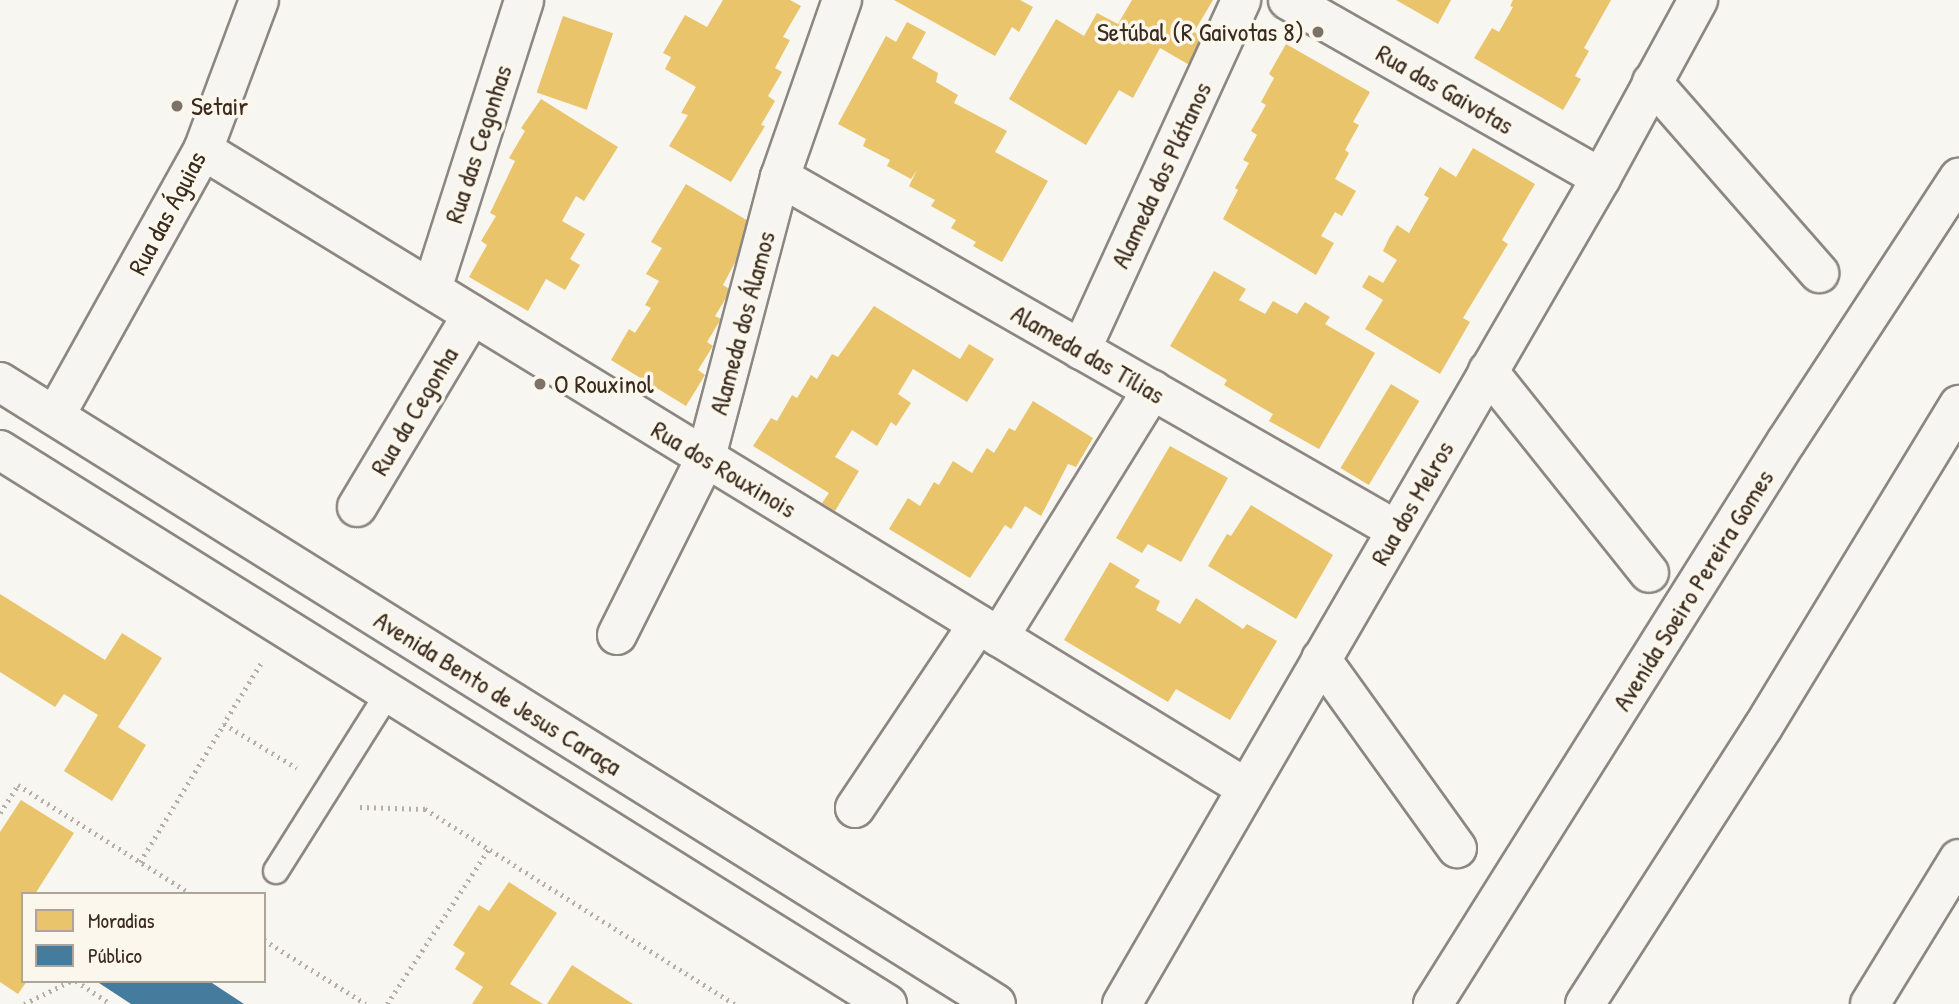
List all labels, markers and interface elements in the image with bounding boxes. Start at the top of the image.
place label: Setúbal (R Gaivotas 8) [1097,16,1304,48]
marker: Setúbal (R Gaivotas 8) [1310,24,1326,40]
street label: Rua das Gaivotas [1371,37,1519,141]
street label: Rua das Cegonhas [438,61,518,227]
street label: Alameda dos Plátanos [1104,77,1218,273]
place label: Setair [191,90,248,122]
marker: Setair [169,98,185,114]
street label: Rua das Águias [121,146,213,280]
street label: Alameda dos Álamos [703,228,781,418]
street label: Alameda das Tílias [1006,298,1170,410]
street label: Rua da Cegonha [363,341,465,481]
place label: O Rouxinol [554,368,654,400]
marker: O Rouxinol [532,376,548,392]
street label: Rua dos Rouxinois [646,414,802,524]
street label: Rua dos Melros [1364,435,1460,571]
street label: Avenida Soeiro Pereira Gomes [1606,464,1780,716]
street label: Avenida Bento de Jesus Caraça [369,604,627,782]
legend [21,892,266,983]
text: Moradias [88,906,155,935]
text: Público [88,941,142,970]

